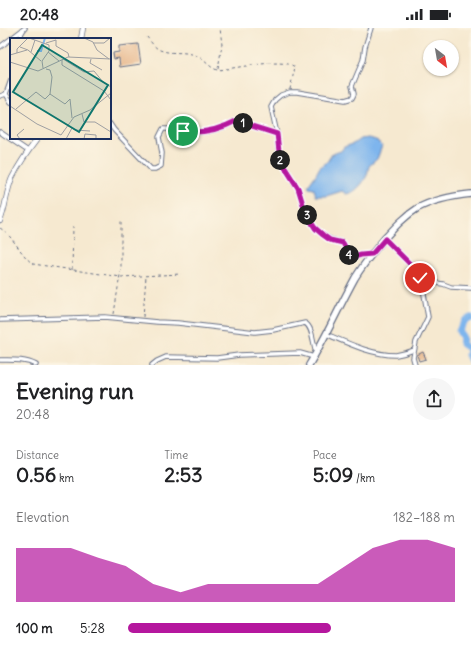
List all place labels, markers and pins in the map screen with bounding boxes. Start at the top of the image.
pin: 1 [233,113,253,133]
pin [166,114,200,148]
pin: 2 [270,150,290,170]
pin: 3 [297,205,317,225]
pin: 4 [339,245,359,265]
pin [403,261,437,295]

